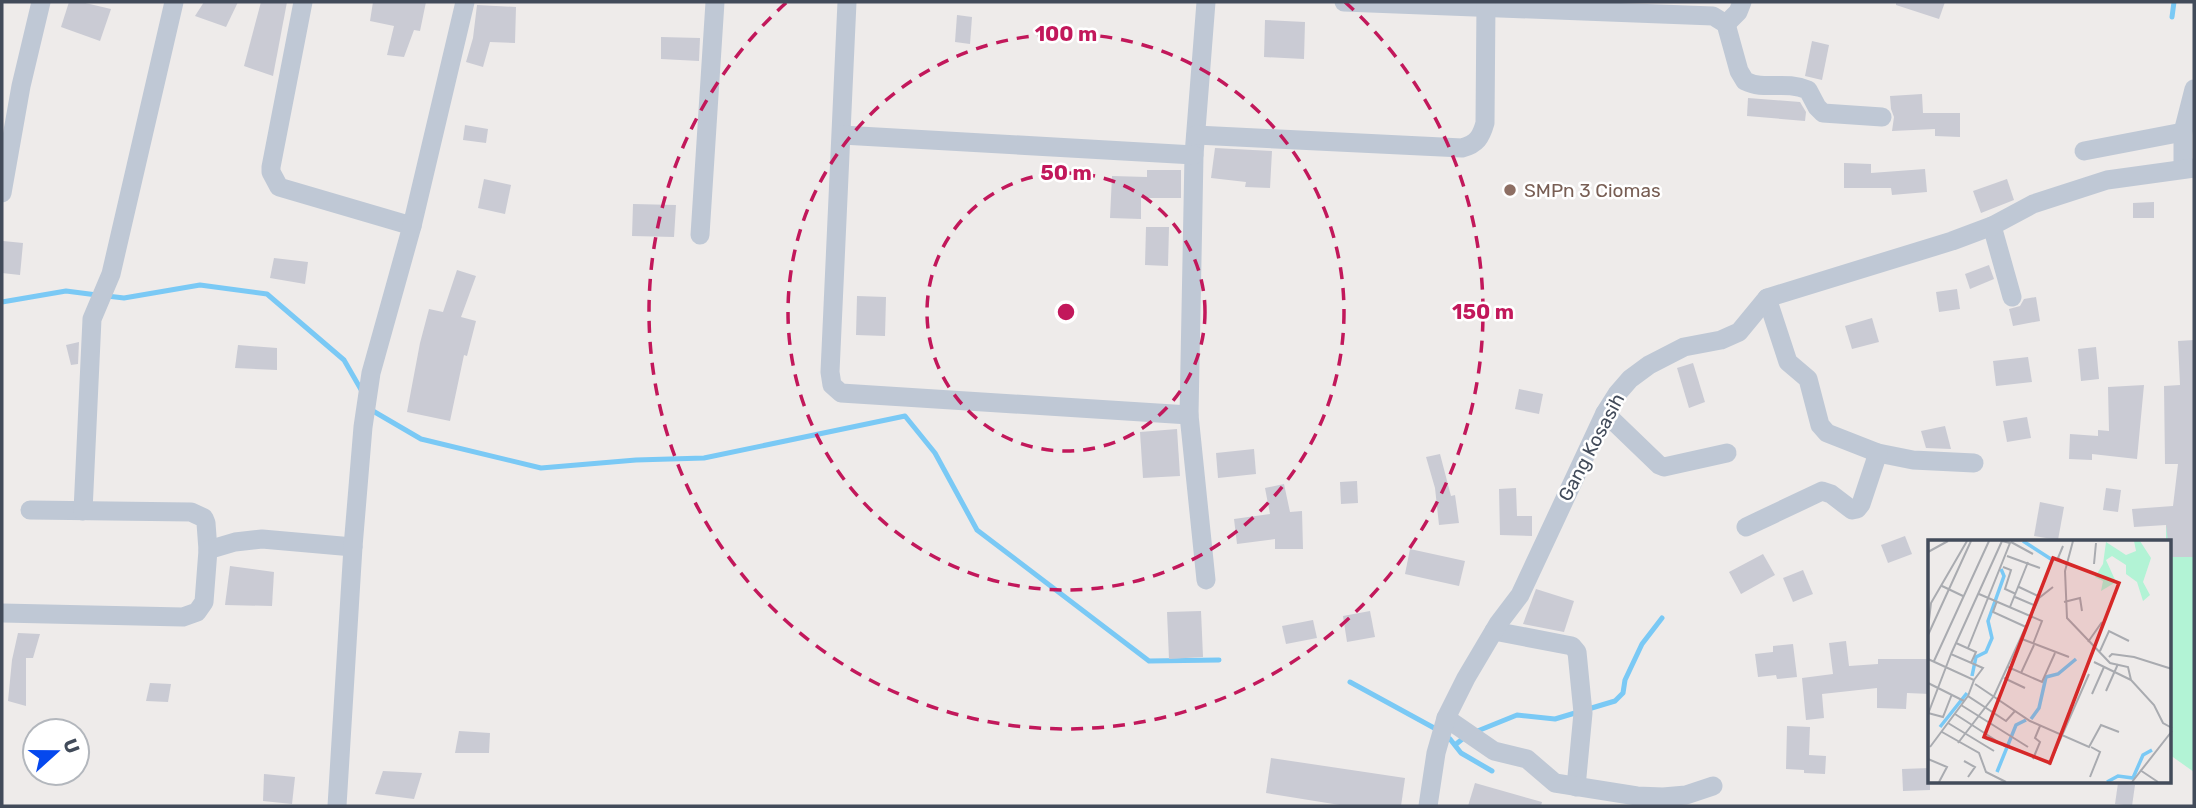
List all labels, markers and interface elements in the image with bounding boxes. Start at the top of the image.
text: 100 m [1035,21,1097,46]
text: 50 m [1040,160,1092,185]
place label: SMPn 3 Ciomas [1524,179,1661,202]
marker: SMPn 3 Ciomas [1502,182,1518,198]
text: 150 m [1452,299,1514,324]
centre of rings [1054,300,1078,324]
street label: Gang Kosasih [1553,389,1629,505]
inset map [1928,540,2172,784]
north arrow [21,717,91,787]
text: U [58,736,85,757]

